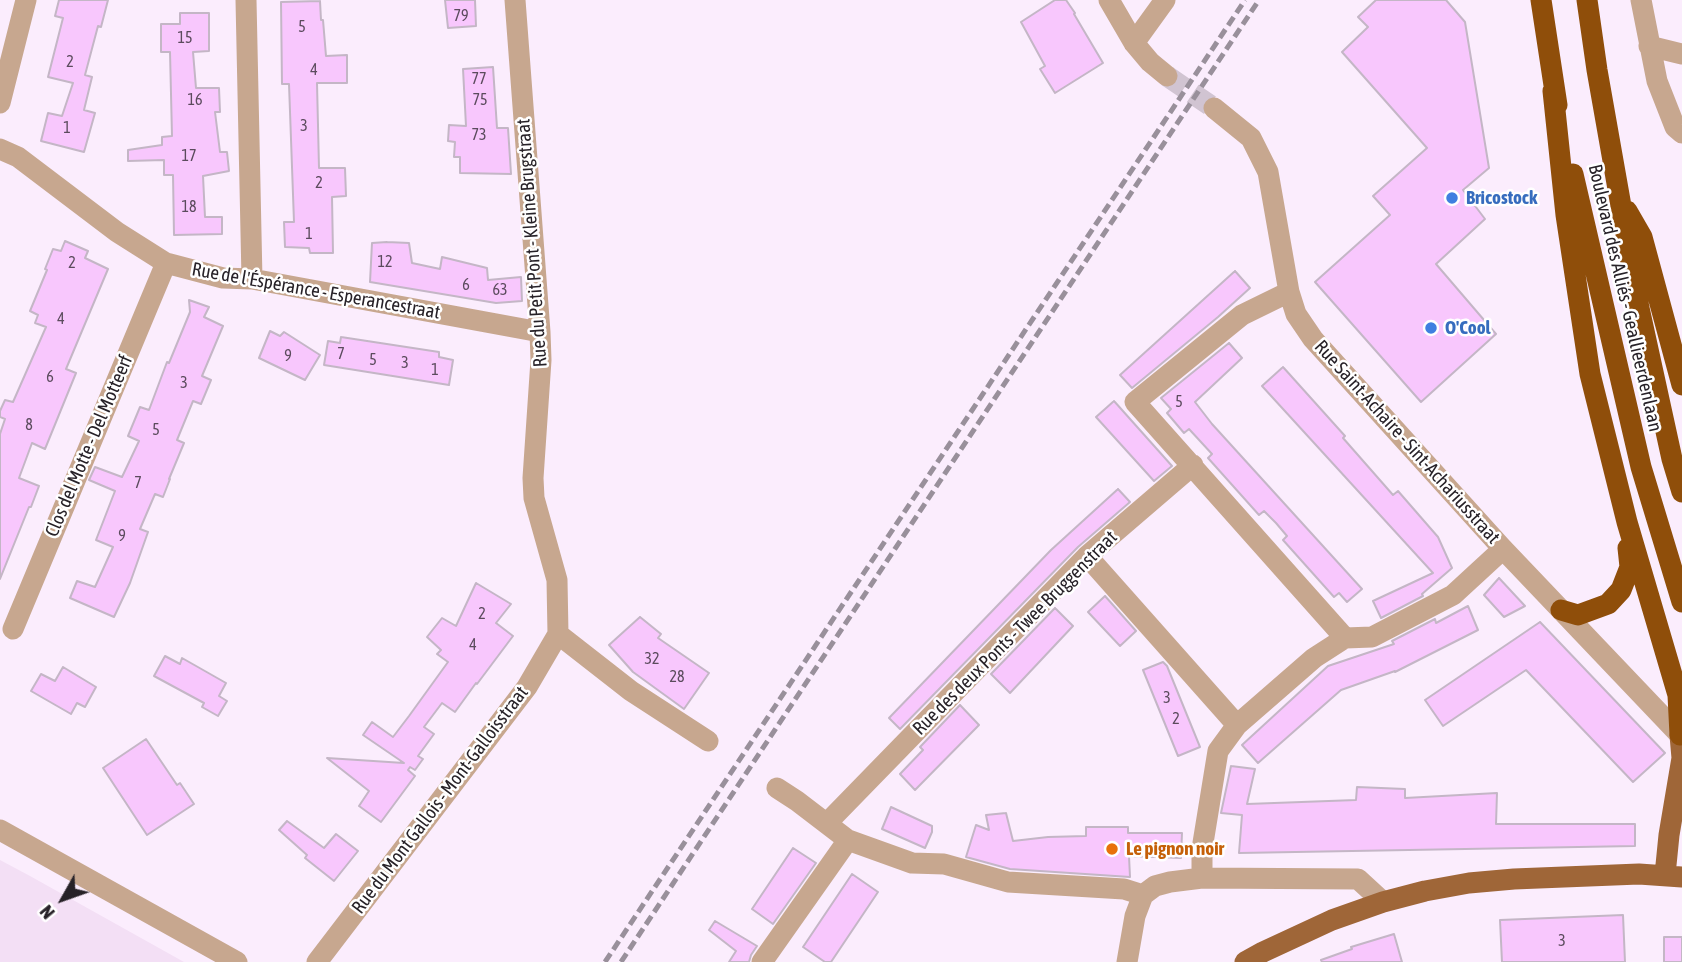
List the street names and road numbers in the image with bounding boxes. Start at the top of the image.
street label: Rue du Petit Pont - Kleine Brugstraat [512,118,552,368]
street label: Boulevard des Alliés - Geallieerdenlaan [1583,162,1667,434]
street label: Rue de l'Éspérance - Esperancestraat [190,258,442,324]
street label: Rue Saint-Achaire - Sint-Achariusstraat [1310,336,1504,548]
street label: Clos del Motte - Del Motteerf [40,352,138,540]
street label: Rue des deux Ponts - Twee Bruggenstraat [908,526,1122,740]
street label: Rue du Mont Gallois - Mont-Galloisstraat [347,682,533,918]

